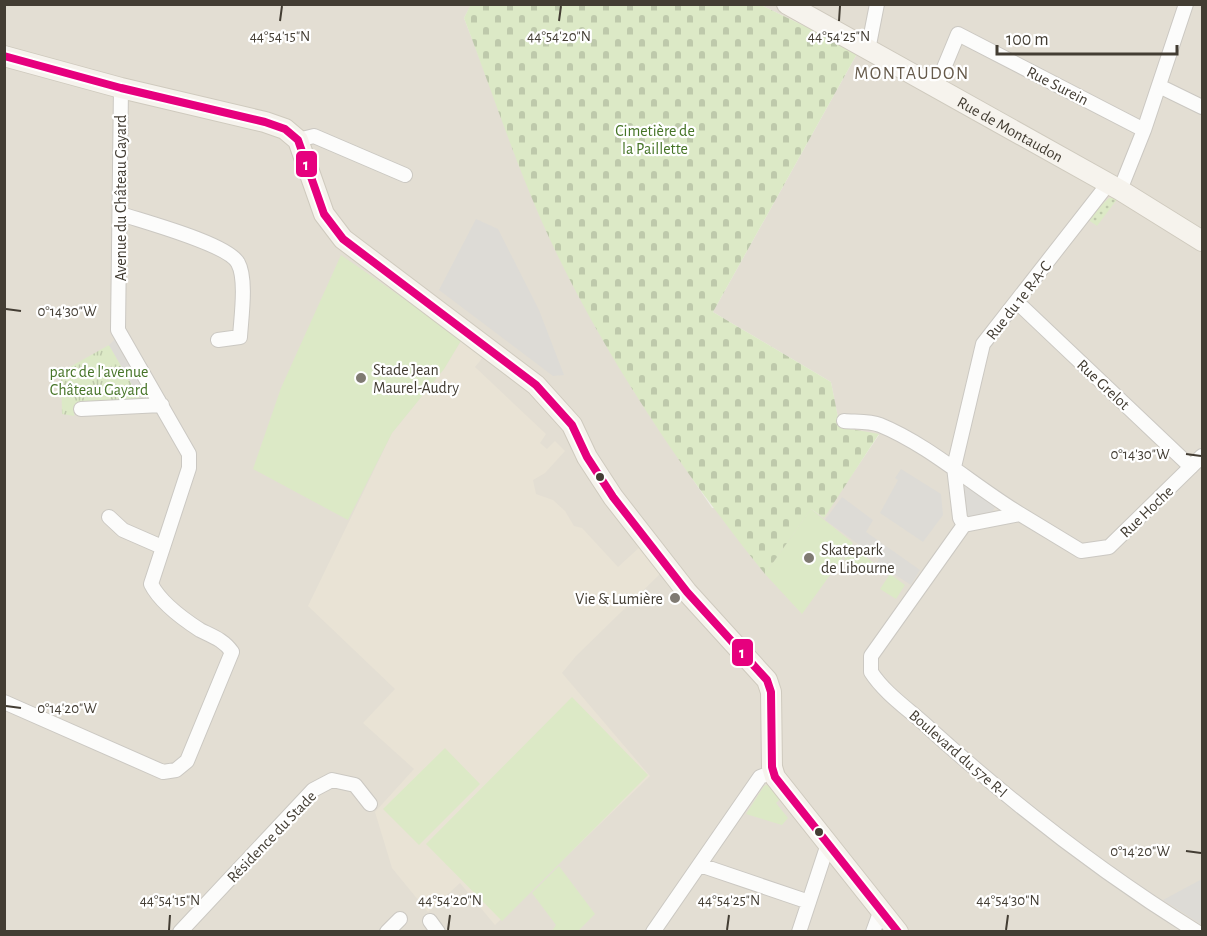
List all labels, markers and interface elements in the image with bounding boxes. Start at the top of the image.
scale bar [997,18,1177,56]
text: 44°54'15"N [250,29,310,44]
text: 44°54'20"N [527,29,591,44]
text: 44°54'25"N [808,29,870,44]
text: 100 m [1006,31,1049,49]
street label: Rue Surein [1024,64,1091,108]
district label: MONTAUDON [854,65,970,83]
street label: Rue de Montaudon [954,94,1066,166]
street label: Avenue du Château Gayard [113,115,130,281]
park label: Cimetière de la Paillette [615,123,695,157]
line badge: 1 [295,150,318,178]
text: 1 [303,157,309,173]
street label: Rue du 1e R-A-C [983,258,1054,343]
text: 0°14'30"W [37,304,97,319]
street label: Rue Grelot [1074,357,1133,413]
place label: Stade Jean Maurel-Audry [373,362,459,397]
park label: parc de l'avenue Château Gayard [50,364,148,399]
marker: Stade Jean Maurel-Audry [354,371,368,385]
text: 0°14'30"W [1110,447,1170,462]
unlabelled marker [594,471,606,483]
street label: Rue Hoche [1117,483,1176,541]
place label: Skatepark de Libourne [821,542,895,576]
marker: Skatepark de Libourne [802,551,816,565]
place label: Vie & Lumière [575,591,663,607]
marker: Vie & Lumière [668,591,682,605]
line badge: 1 [731,638,754,667]
text: 1 [739,645,745,661]
text: 0°14'20"W [37,701,97,716]
street label: Boulevard du 57e R-I [906,707,1011,801]
street label: Résidence du Stade [224,788,319,886]
unlabelled marker [813,826,825,838]
text: 0°14'20"W [1110,844,1170,859]
text: 44°54'15"N [140,893,200,908]
text: 44°54'20"N [418,893,482,908]
text: 44°54'25"N [698,893,760,908]
text: 44°54'30"N [976,893,1040,908]

